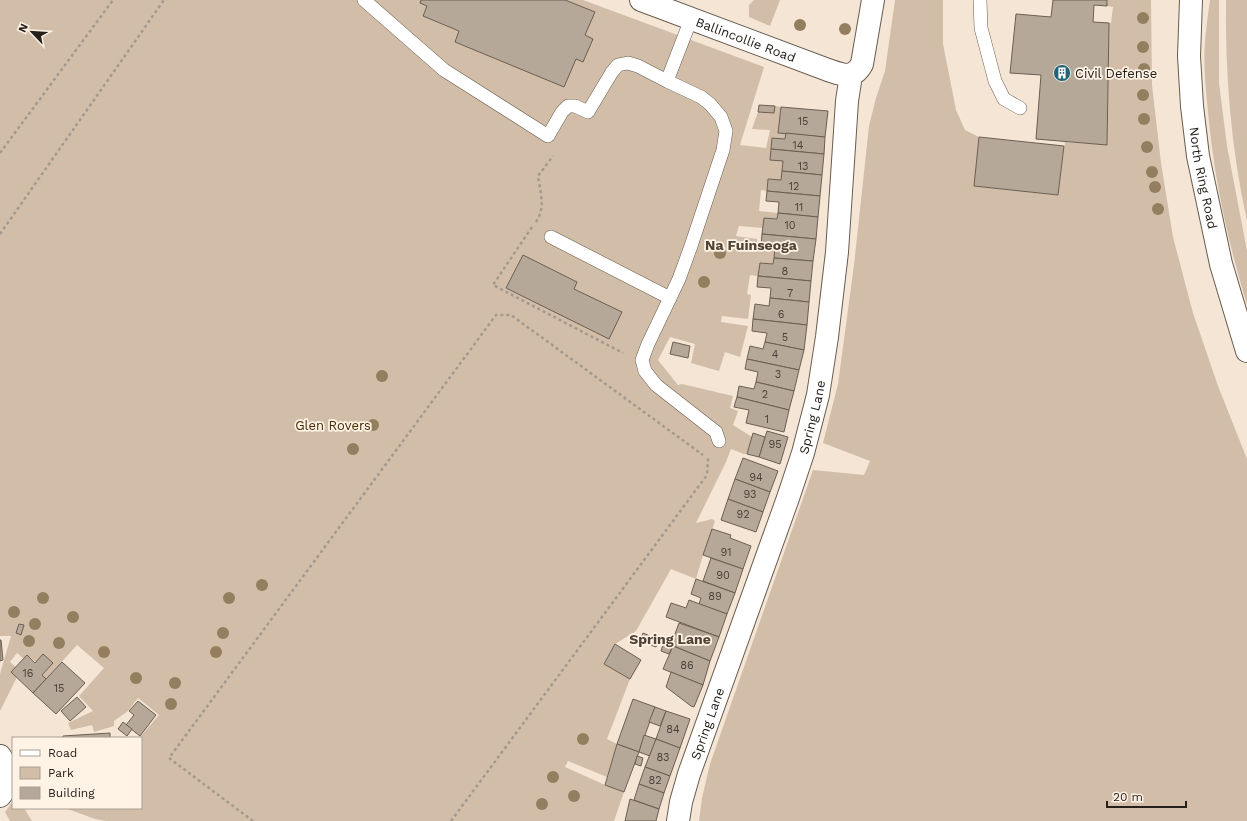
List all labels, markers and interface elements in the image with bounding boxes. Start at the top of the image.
north arrow [12,12,52,52]
street label: Ballincollie Road [694,14,798,65]
text: N [16,22,31,34]
building icon: Civil Defense [1052,63,1072,83]
place label: Civil Defense [1075,66,1157,81]
house number: 15 [798,115,808,128]
street label: North Ring Road [1187,126,1220,230]
house number: 14 [792,139,804,152]
house number: 13 [798,160,808,173]
house number: 12 [789,180,799,193]
house number: 11 [795,201,803,214]
house number: 10 [784,219,796,232]
district label: Na Fuinseoga [705,237,798,253]
house number: 8 [782,265,789,278]
house number: 7 [787,287,793,300]
house number: 6 [778,308,785,321]
house number: 5 [782,331,788,344]
house number: 4 [772,348,779,361]
house number: 3 [775,368,781,381]
street label: Spring Lane [796,379,828,456]
house number: 2 [762,388,768,401]
house number: 1 [765,413,769,426]
park label: Glen Rovers [295,418,371,433]
house number: 95 [768,438,782,451]
house number: 94 [749,471,763,484]
house number: 93 [744,488,756,501]
house number: 92 [736,508,750,521]
house number: 91 [720,546,732,559]
house number: 90 [716,569,730,582]
house number: 89 [708,590,722,603]
district label: Spring Lane [629,631,711,647]
house number: 86 [680,659,694,672]
house number: 16 [23,667,34,680]
house number: 15 [54,682,64,695]
street label: Spring Lane [688,686,727,762]
house number: 84 [666,723,680,736]
legend [12,737,142,809]
text: Road [48,746,77,760]
house number: 83 [657,751,669,764]
text: Park [48,766,74,780]
house number: 82 [648,774,662,787]
scale bar [1107,783,1186,809]
text: Building [48,786,95,800]
text: 20 m [1113,790,1143,804]

